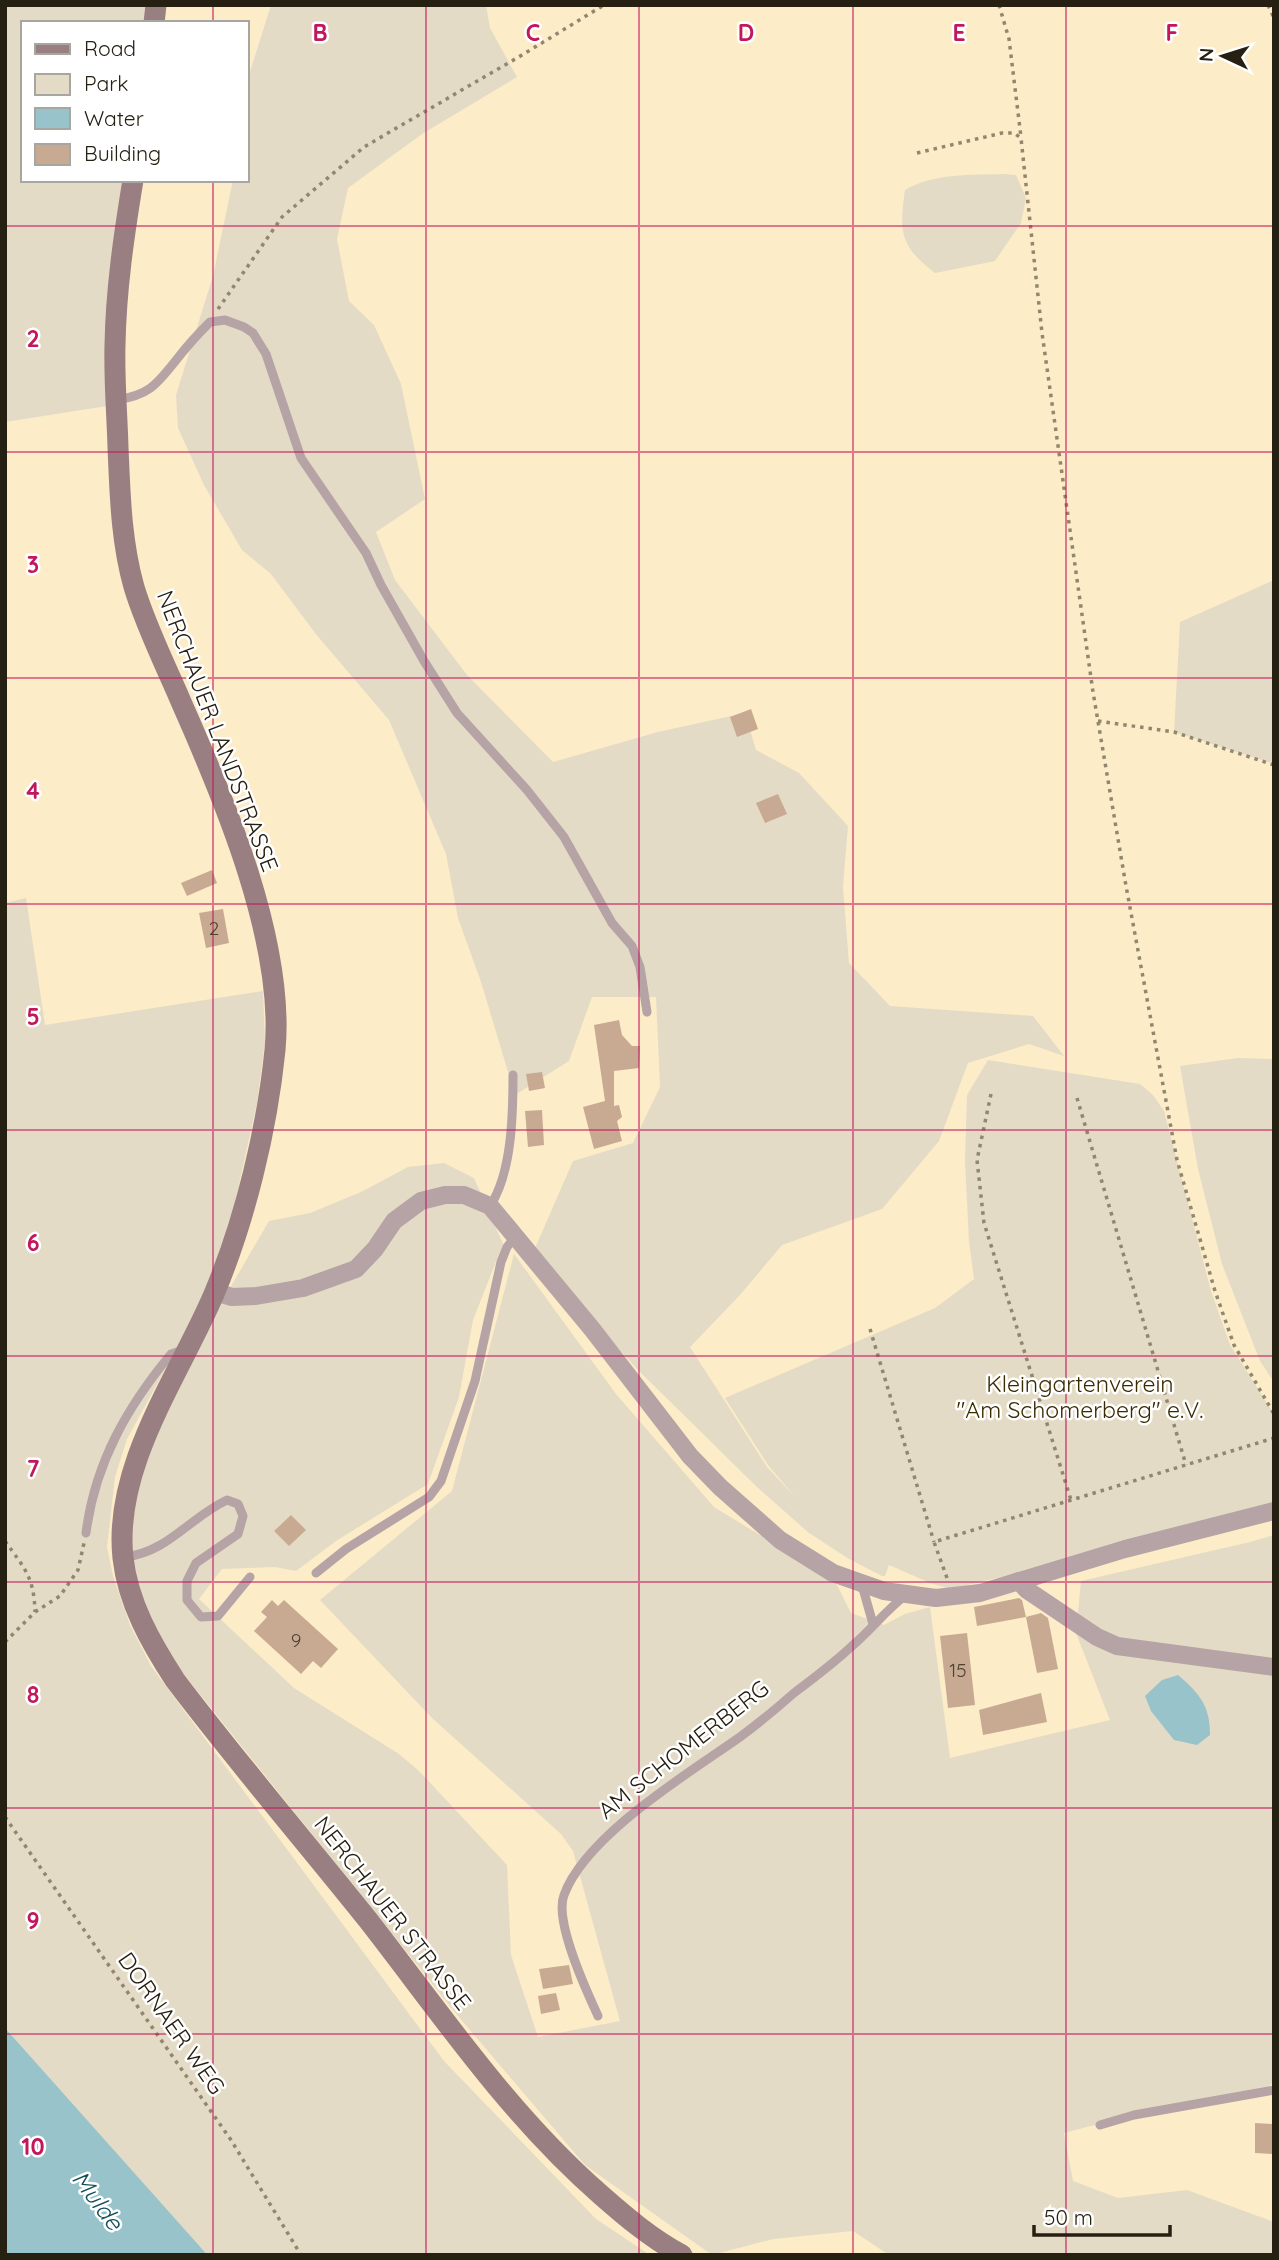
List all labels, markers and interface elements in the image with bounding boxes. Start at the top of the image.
text: B [312,18,328,47]
text: C [526,18,540,47]
text: D [738,18,754,47]
text: E [952,18,966,47]
text: F [1166,18,1178,47]
legend [21,21,248,182]
north arrow [1188,21,1258,91]
text: Road [84,35,136,61]
text: N [1194,47,1218,63]
text: Park [84,70,128,96]
text: Water [84,105,144,131]
text: Building [84,140,161,166]
text: 2 [26,324,40,353]
text: 3 [27,550,39,579]
street label: NERCHAUER LANDSTRASSE [151,586,285,876]
text: 4 [26,776,40,805]
house number: 2 [209,916,219,940]
text: 5 [26,1002,40,1031]
text: 6 [27,1228,39,1257]
park label: Kleingartenverein "Am Schomerberg" e.V. [956,1369,1204,1424]
text: 7 [27,1454,40,1483]
house number: 9 [291,1628,301,1652]
house number: 15 [949,1658,967,1682]
street label: AM SCHOMERBERG [592,1673,774,1825]
text: 8 [27,1680,39,1709]
street label: NERCHAUER STRASSE [308,1810,478,2016]
text: 9 [26,1906,40,1935]
street label: DORNAER WEG [112,1946,232,2100]
text: 10 [21,2132,45,2161]
water label: Mulde [66,2164,131,2237]
scale bar [1034,2194,1170,2238]
text: 50 m [1044,2204,1093,2230]

